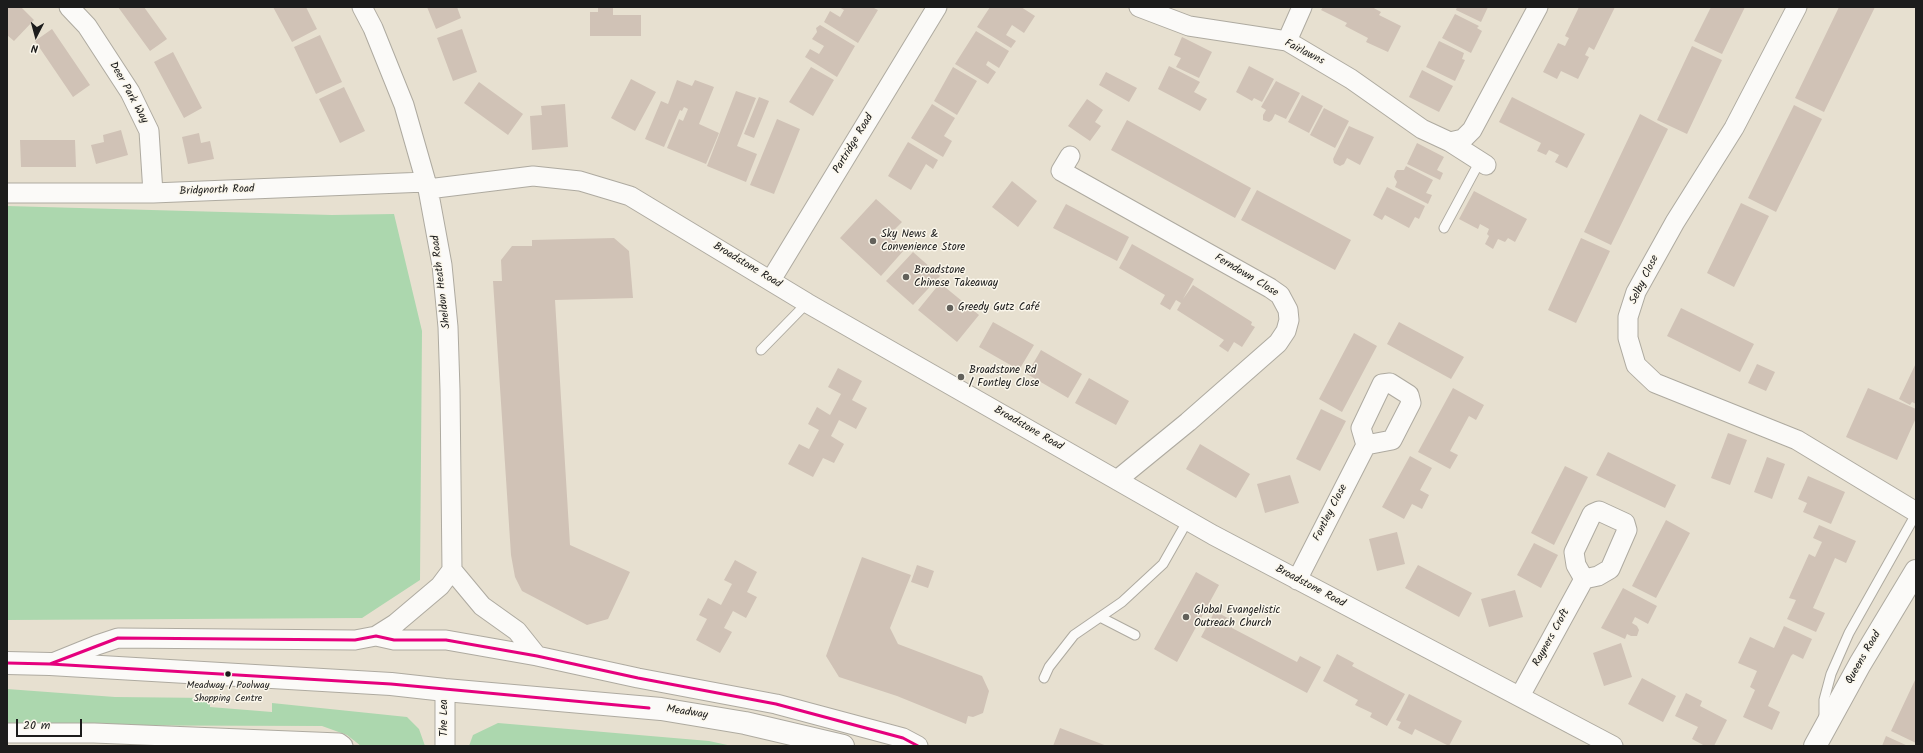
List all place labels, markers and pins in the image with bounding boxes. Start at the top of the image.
place label: Sky News & Convenience Store [881,228,965,254]
marker: Sky News & Convenience Store [868,236,878,246]
place label: Broadstone Chinese Takeaway [914,264,998,290]
marker: Broadstone Chinese Takeaway [901,272,911,282]
place label: Greedy Gutz Café [958,301,1040,315]
marker: Greedy Gutz Café [945,303,955,313]
place label: Broadstone Rd / Fontley Close [969,364,1039,390]
marker: Broadstone Rd / Fontley Close [956,372,966,382]
place label: Global Evangelistic Outreach Church [1194,604,1280,630]
marker: Global Evangelistic Outreach Church [1181,612,1191,622]
marker: Meadway / Poolway Shopping Centre [223,669,233,679]
place label: Meadway / Poolway Shopping Centre [187,680,269,704]

